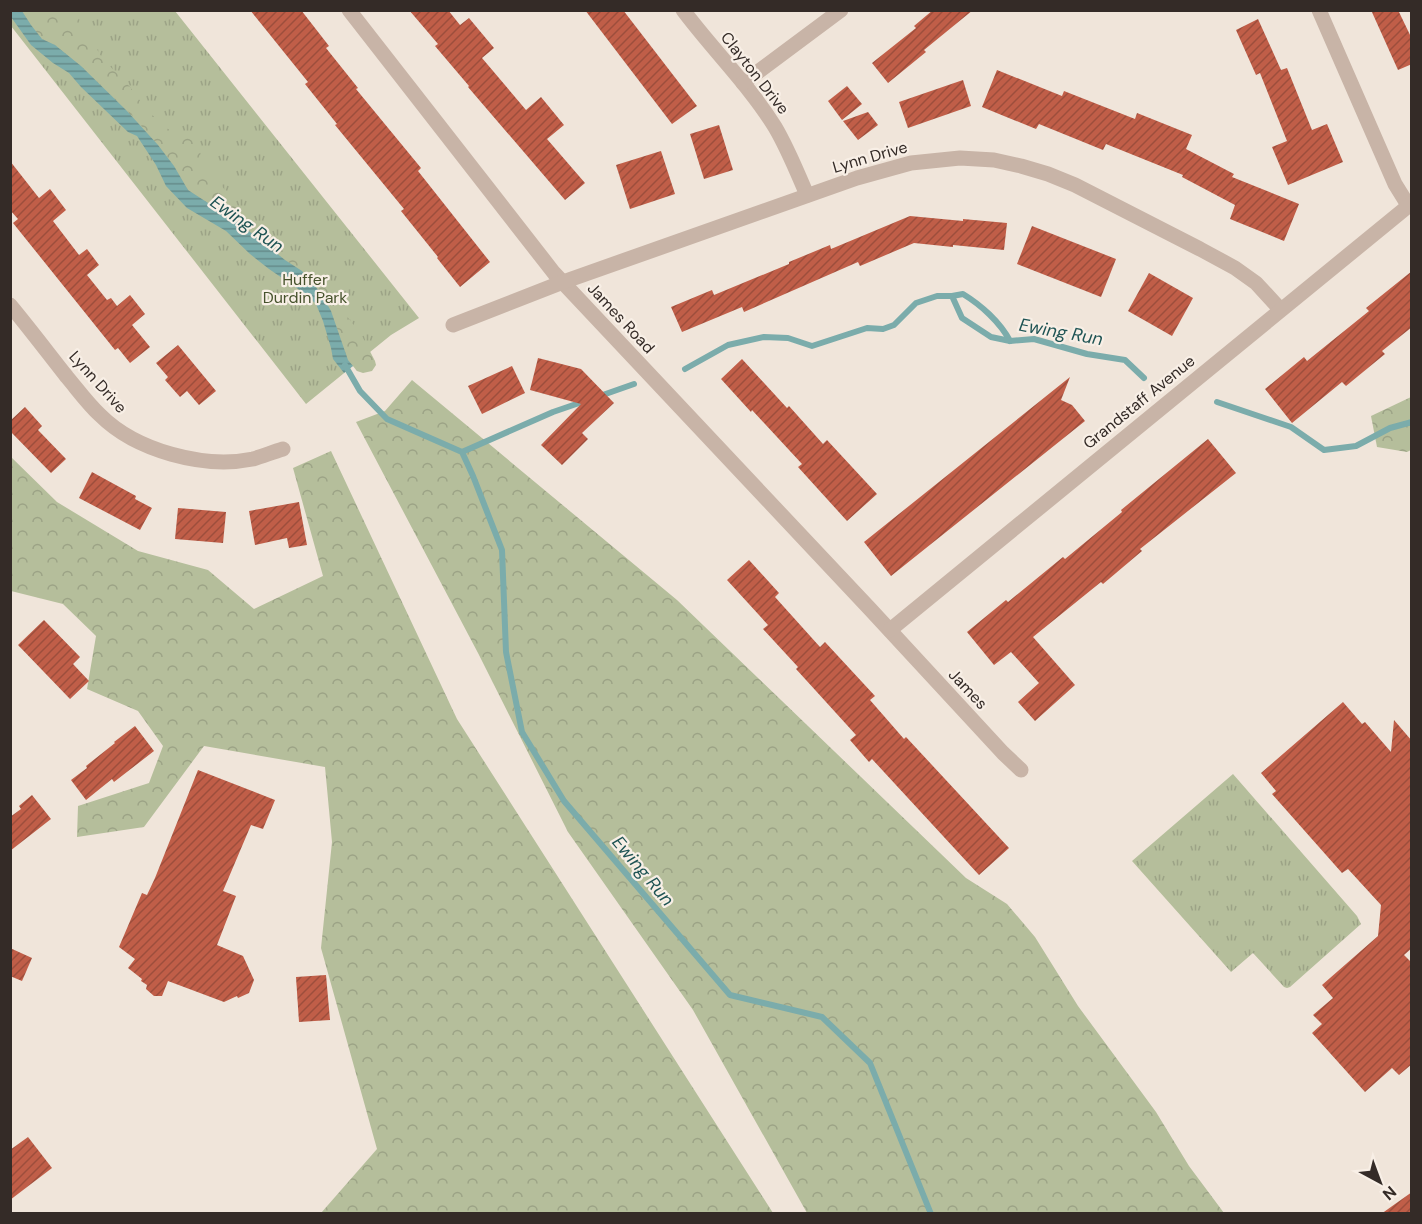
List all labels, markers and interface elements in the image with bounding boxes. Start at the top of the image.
street label: Clayton Drive [716,27,794,119]
street label: Lynn Drive [830,136,910,178]
water label: Ewing Run [205,190,289,258]
park label: Huffer Durdin Park [263,269,347,308]
street label: James Road [583,278,659,358]
water label: Ewing Run [1017,313,1105,351]
street label: Lynn Drive [64,346,132,418]
street label: Grandstaff Avenue [1079,350,1199,454]
street label: James [944,664,992,714]
water label: Ewing Run [607,831,679,911]
north arrow [1350,1152,1410,1212]
text: N [1378,1181,1401,1205]

